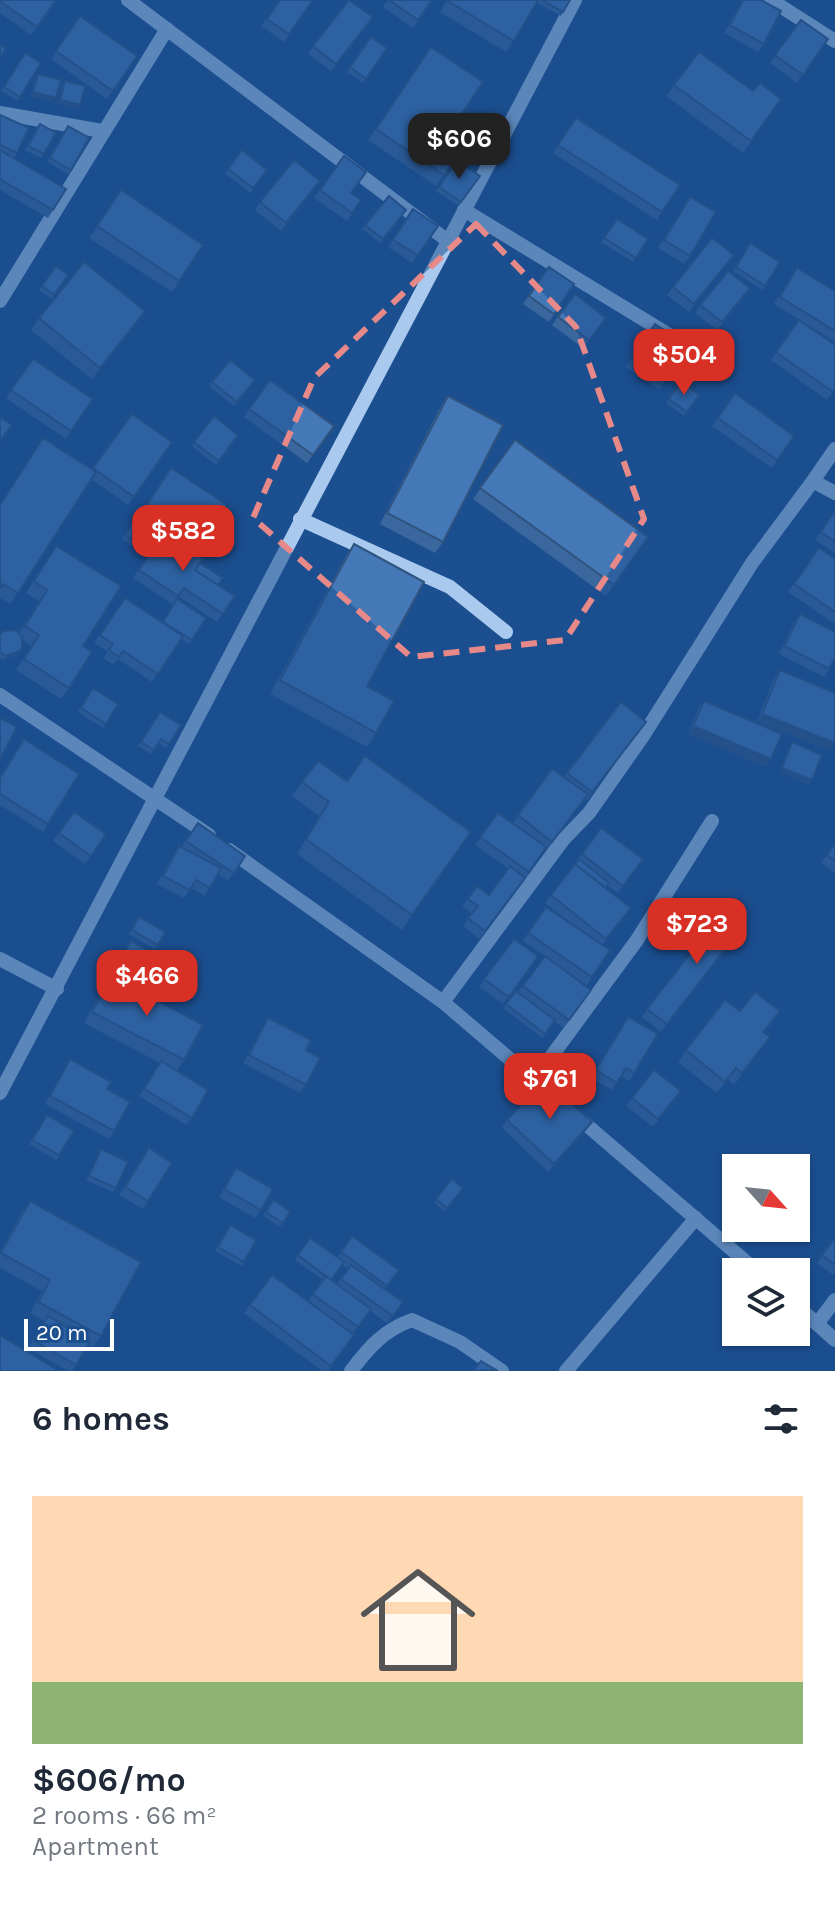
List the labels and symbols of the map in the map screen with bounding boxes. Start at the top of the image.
pin: $606 [412,113,506,181]
pin: $504 [637,329,731,397]
pin: $582 [136,505,230,573]
pin: $723 [650,898,744,966]
pin: $466 [100,950,194,1018]
pin: $761 [503,1053,597,1121]
north arrow [722,1154,810,1242]
scale bar [24,1315,114,1351]

